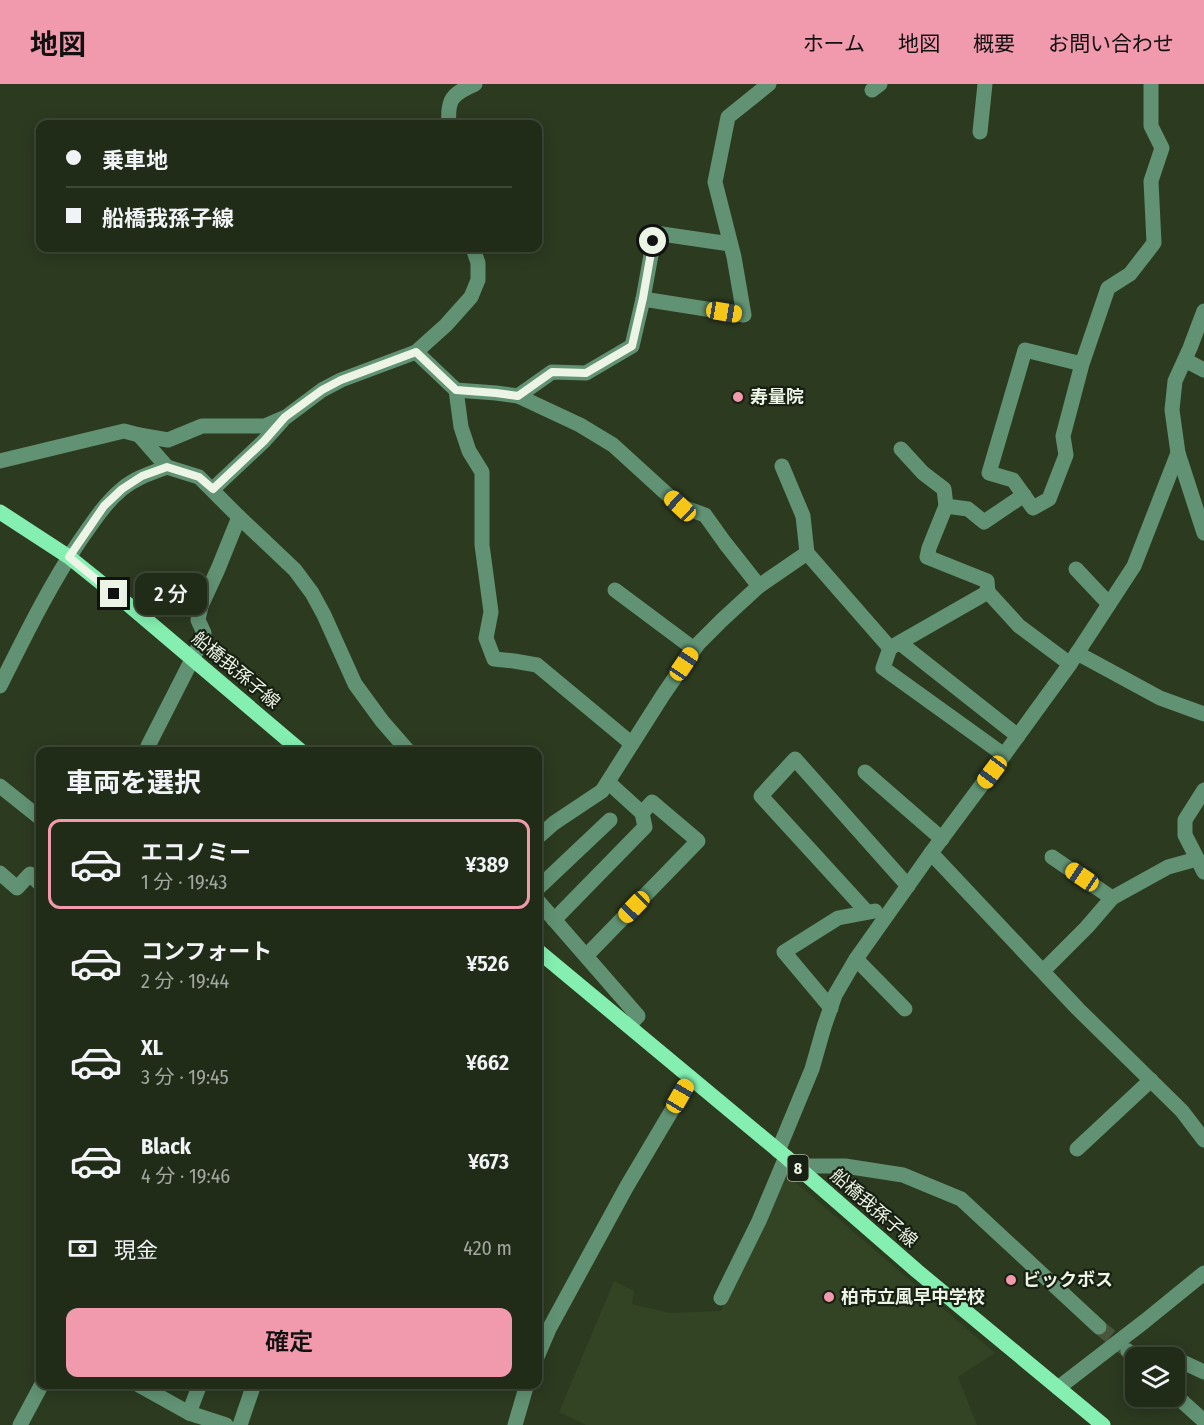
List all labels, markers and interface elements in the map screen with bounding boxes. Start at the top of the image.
text: 地図 [30,28,86,61]
text: ホーム [803,31,865,57]
text: 地図 [898,31,940,57]
text: 概要 [973,31,1015,57]
text: お問い合わせ [1048,31,1174,57]
text: 乗車地 [102,147,168,174]
text: 船橋我孫子線 [102,205,234,232]
route start [639,227,666,254]
car [705,300,743,324]
place label: 寿量院 [750,386,804,408]
marker: 寿量院 [731,390,745,404]
car [661,487,699,525]
callout: 2 分 [135,573,207,615]
route end [100,580,127,607]
text: 2 分 [154,582,188,606]
street label: 船橋我孫子線 [188,627,284,713]
car [666,644,702,684]
car [974,752,1010,792]
text: 車両を選択 [66,767,201,799]
icon: car [69,837,123,891]
text: エコノミー [141,839,251,866]
text: ¥389 [465,851,509,878]
car [1062,859,1102,895]
text: 1 分 · 19:43 [141,870,227,894]
car [615,888,653,926]
icon: car [69,936,123,990]
text: コンフォート [141,938,272,965]
text: ¥526 [466,950,509,977]
text: 2 分 · 19:44 [141,969,229,993]
text: XL [141,1034,163,1061]
icon: car [69,1035,123,1089]
text: ¥662 [466,1049,509,1076]
text: 3 分 · 19:45 [141,1065,229,1089]
car [663,1076,697,1116]
text: Black [141,1133,191,1160]
icon: car [69,1134,123,1188]
text: ¥673 [468,1148,509,1175]
road number: 8 [788,1155,808,1181]
text: 4 分 · 19:46 [141,1164,230,1188]
street label: 船橋我孫子線 [826,1164,922,1252]
icon: cash [66,1232,99,1265]
text: 420 m [463,1236,512,1260]
text: 現金 [114,1237,158,1264]
place label: ビックボス [1023,1269,1113,1291]
marker: ビックボス [1004,1273,1018,1287]
place label: 柏市立風早中学校 [841,1286,985,1308]
marker: 柏市立風早中学校 [822,1290,836,1304]
button: 確定 [66,1308,512,1377]
map controls [1125,1347,1185,1407]
button: layers [1125,1347,1185,1407]

